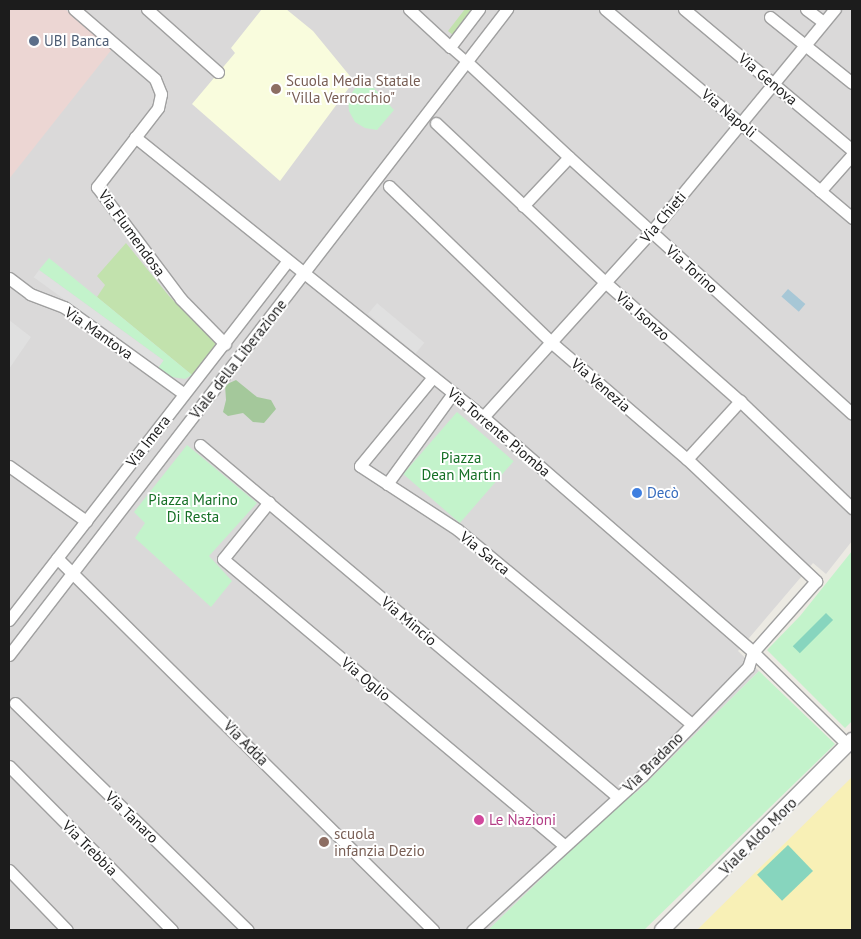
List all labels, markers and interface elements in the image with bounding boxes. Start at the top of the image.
place label: UBI Banca [44,32,110,50]
marker: UBI Banca [28,35,40,47]
street label: Via Genova [735,49,801,109]
place label: Scuola Media Statale "Villa Verrocchio" [286,71,421,106]
marker: Scuola Media Statale "Villa Verrocchio" [270,83,282,95]
street label: Via Napoli [698,85,760,141]
street label: Via Flumendosa [95,186,169,280]
street label: Via Chieti [636,188,690,246]
street label: Via Torino [662,241,722,297]
street label: Via Isonzo [612,288,674,344]
street label: Viale della Liberazione [186,296,290,422]
street label: Via Mantova [62,303,136,363]
street label: Via Venezia [568,354,634,416]
street label: Via Torrente Piomba [444,384,554,480]
street label: Via Imera [122,412,174,470]
park label: Piazza Dean Martin [421,448,501,483]
place label: Decò [647,484,679,502]
marker: Decò [631,487,643,499]
park label: Piazza Marino Di Resta [148,490,238,525]
street label: Via Sarca [457,528,513,578]
street label: Via Mincio [378,593,440,649]
street label: Via Oglio [338,653,394,705]
street label: Via Adda [220,717,272,769]
street label: Via Bradano [619,728,687,796]
street label: Via Tanaro [102,787,162,847]
street label: Viale Aldo Moro [715,793,801,879]
place label: Le Nazioni [489,811,556,829]
marker: Le Nazioni [473,814,485,826]
street label: Via Trebbia [58,816,122,880]
place label: scuola infanzia Dezio [334,824,425,859]
marker: scuola infanzia Dezio [318,836,330,848]

